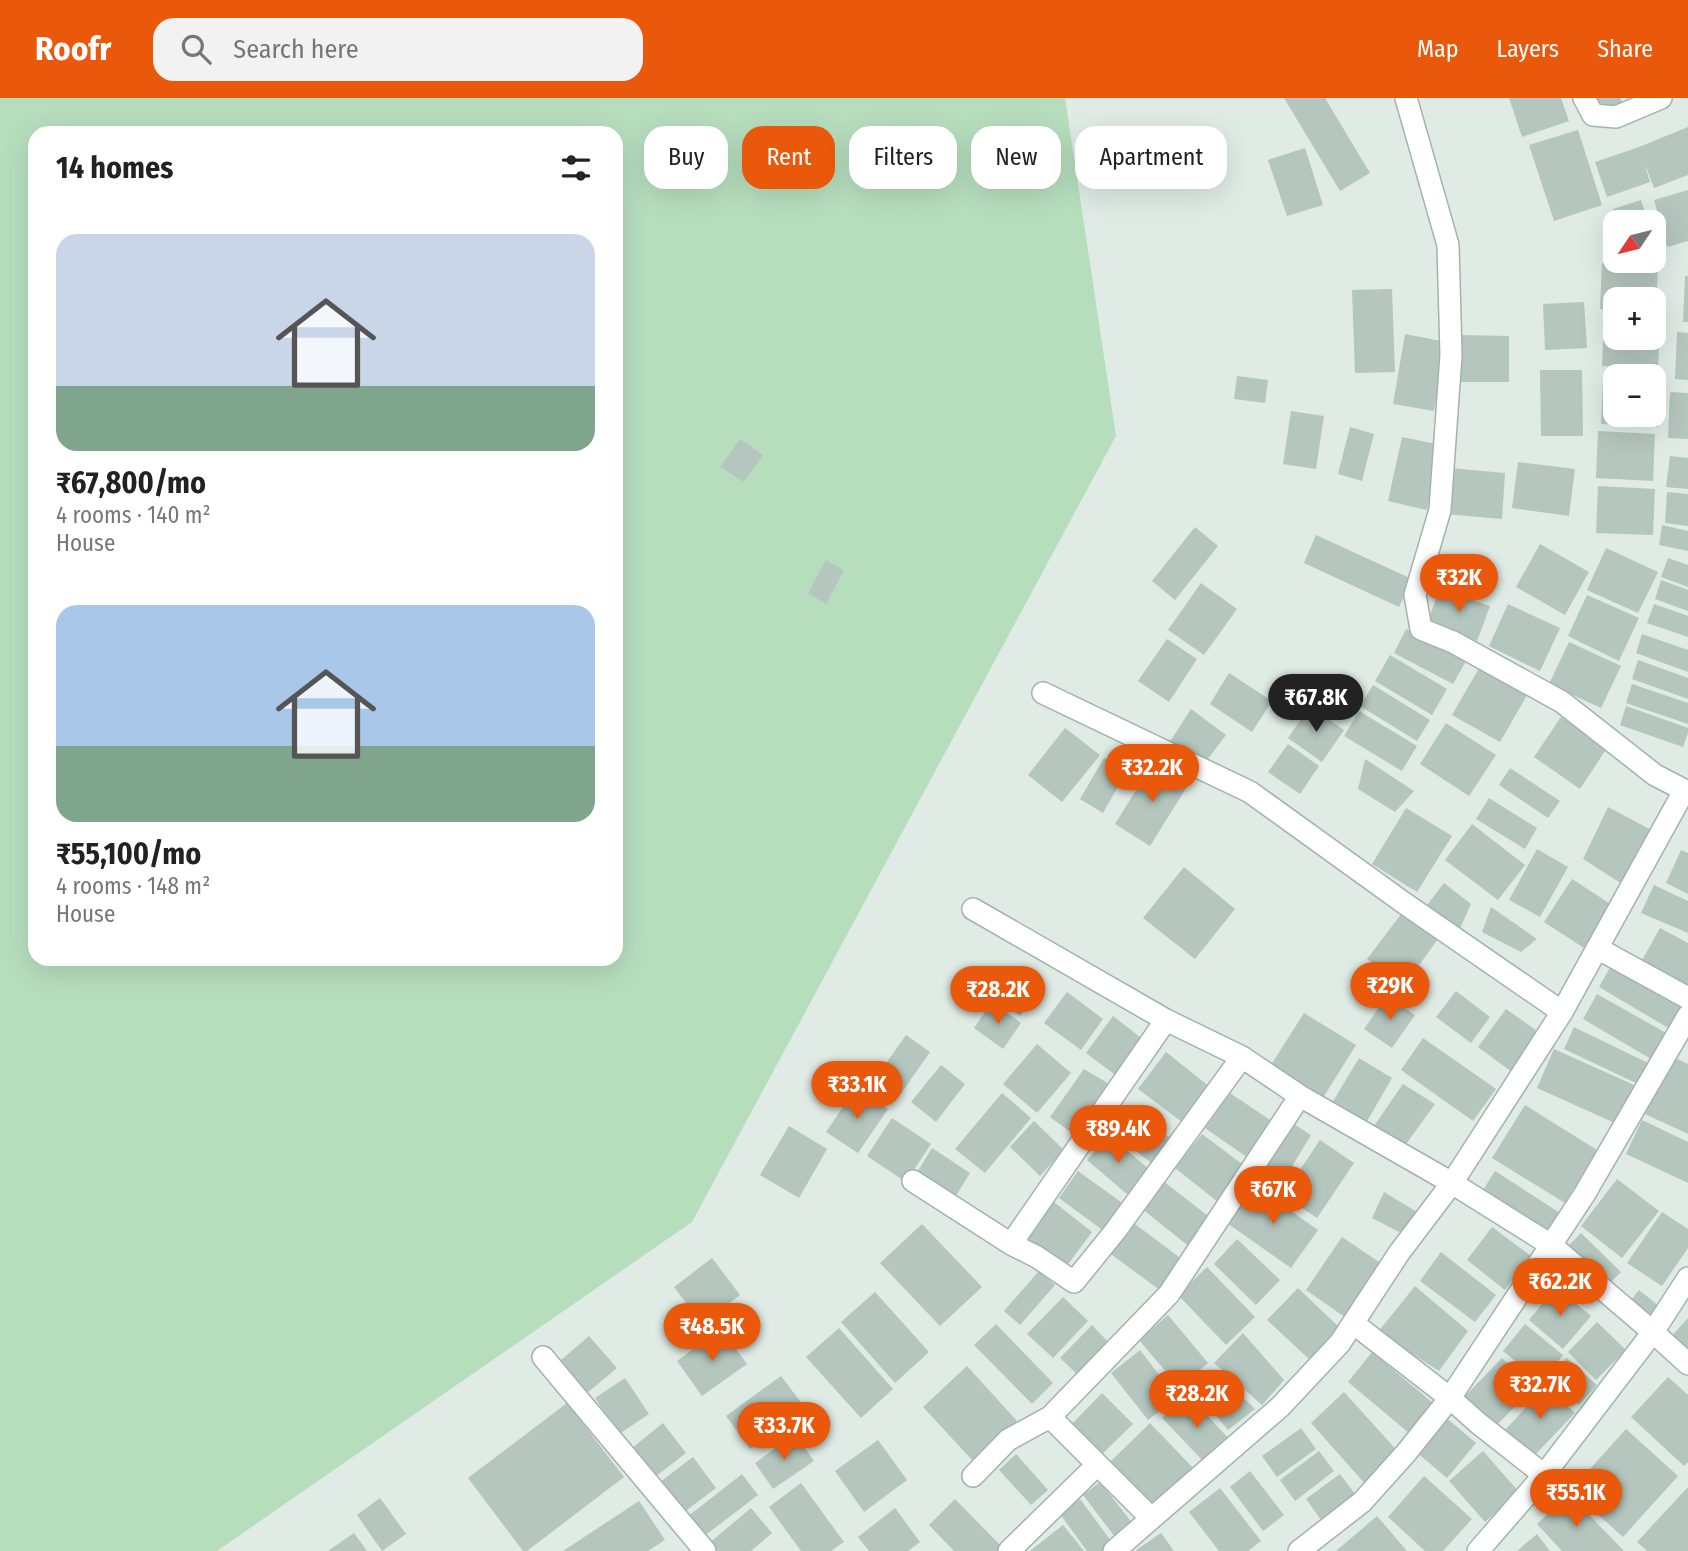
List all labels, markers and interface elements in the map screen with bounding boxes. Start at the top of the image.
search box [153,18,643,81]
text: Roofr [35,29,111,69]
icon: search [177,30,215,68]
text: Search here [233,34,359,65]
text: Map [1417,35,1459,63]
text: Layers [1497,35,1559,63]
text: Share [1597,35,1653,63]
chip: Buy [644,126,728,189]
chip: Rent [742,126,835,189]
chip: Filters [849,126,957,189]
chip: New [971,126,1061,189]
chip: Apartment [1075,126,1227,189]
icon: filters [557,149,595,187]
text: 14 homes [56,150,173,186]
north arrow [1603,210,1666,273]
map controls [1603,210,1666,427]
icon: home [263,280,389,406]
button: + [1603,287,1666,350]
button: − [1603,364,1666,427]
text: ₹67,800/mo [56,465,206,501]
text: 4 rooms · 140 m² [56,501,211,529]
text: House [56,529,115,557]
pin: ₹32K [1418,554,1500,614]
text: ₹32K [1436,563,1482,591]
icon: home [263,651,389,777]
pin: ₹67.8K [1259,674,1373,734]
text: ₹67.8K [1284,683,1348,711]
pin: ₹32.2K [1095,744,1209,804]
text: ₹32.2K [1121,753,1183,781]
text: ₹55,100/mo [56,836,201,872]
text: 4 rooms · 148 m² [56,872,210,900]
text: House [56,900,115,928]
pin: ₹29K [1349,962,1431,1022]
pin: ₹28.2K [941,967,1055,1026]
text: ₹29K [1366,971,1414,999]
text: ₹28.2K [966,975,1030,1003]
pin: ₹33.1K [800,1062,914,1121]
text: ₹33.1K [827,1070,887,1098]
pin: ₹89.4K [1061,1105,1175,1165]
text: ₹89.4K [1086,1114,1150,1142]
pin: ₹67K [1232,1166,1314,1226]
text: ₹67K [1250,1175,1296,1203]
pin: ₹62.2K [1503,1258,1617,1318]
text: ₹62.2K [1529,1267,1592,1295]
pin: ₹48.5K [655,1304,769,1363]
text: ₹48.5K [680,1312,744,1340]
pin: ₹32.7K [1483,1362,1597,1421]
pin: ₹28.2K [1140,1370,1254,1430]
text: ₹32.7K [1509,1370,1571,1398]
text: ₹28.2K [1165,1379,1229,1407]
pin: ₹33.7K [727,1402,841,1462]
text: ₹33.7K [753,1411,815,1439]
pin: ₹55.1K [1519,1470,1633,1529]
text: ₹55.1K [1546,1478,1606,1506]

